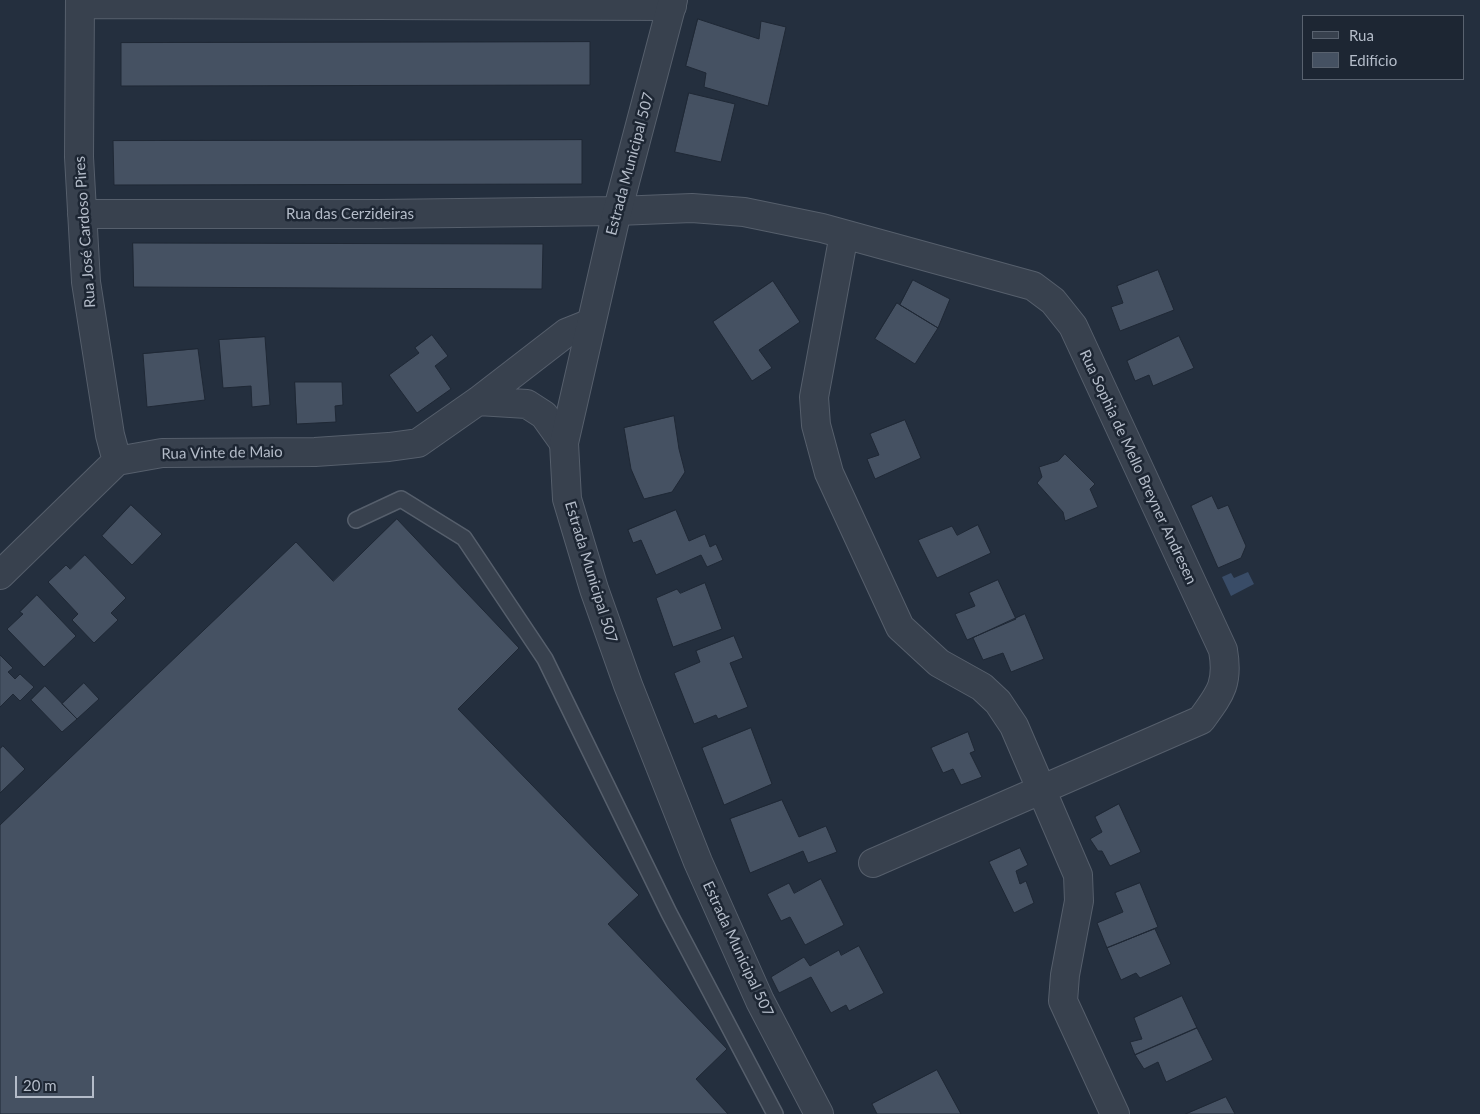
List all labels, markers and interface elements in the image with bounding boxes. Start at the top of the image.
legend [1302,15,1465,80]
text: Rua [1349,26,1374,44]
text: Edifício [1349,51,1397,69]
street label: Estrada Municipal 507 [602,91,658,237]
street label: Rua José Cardoso Pires [71,156,99,308]
street label: Rua das Cerzideiras [286,205,414,223]
street label: Rua Sophia de Mello Breyner Andresen [1076,347,1200,587]
street label: Rua Vinte de Maio [161,443,283,463]
street label: Estrada Municipal 507 [561,499,621,645]
street label: Estrada Municipal 507 [699,879,777,1019]
scale bar [18,1066,96,1098]
text: 20 m [23,1076,57,1094]

